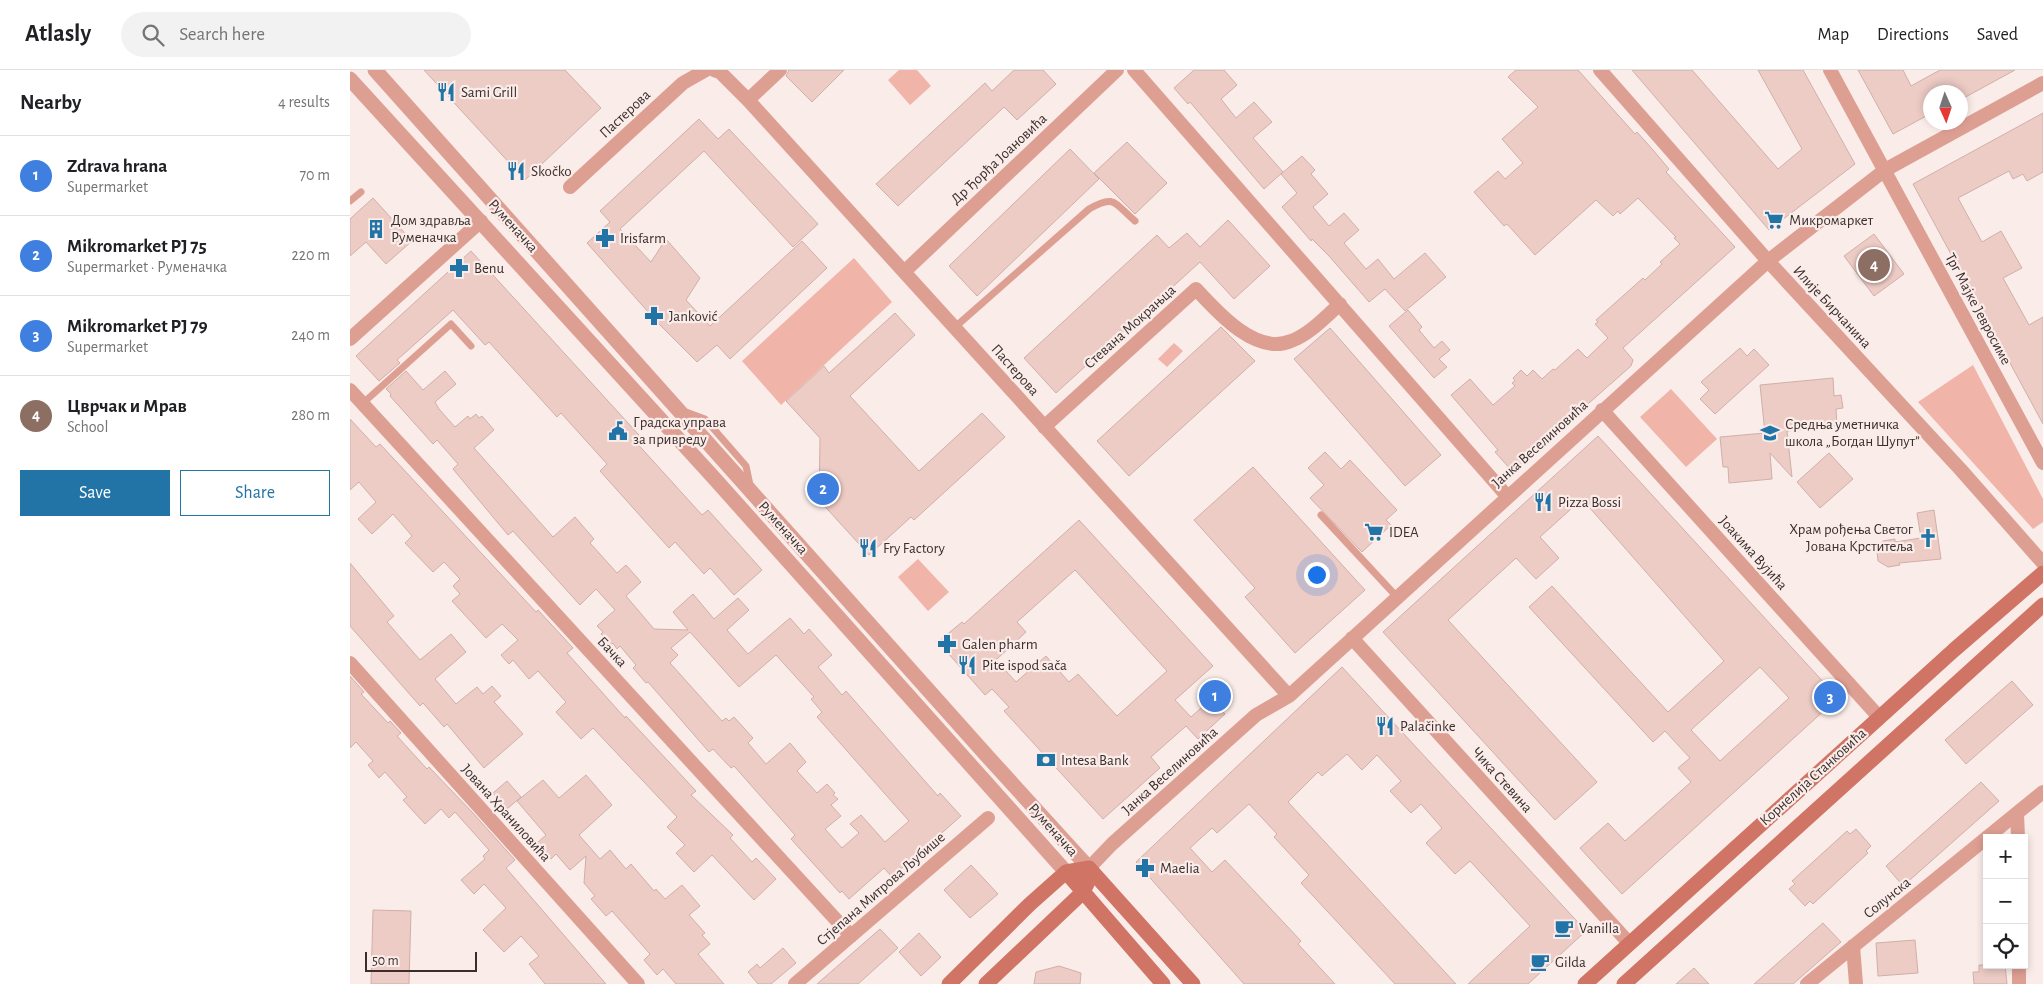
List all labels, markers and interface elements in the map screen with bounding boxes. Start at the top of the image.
search box [121,12,471,57]
icon: search [139,21,167,49]
text: Atlasly [25,22,91,46]
text: Search here [179,25,265,44]
text: Map [1818,26,1849,44]
text: Directions [1877,26,1949,44]
text: Saved [1977,26,2018,44]
restaurant icon: Sami Grill [435,81,457,103]
place label: Sami Grill [461,85,517,100]
north arrow [1923,85,1968,130]
street label: Пастерова [597,87,653,141]
text: Nearby [20,92,81,113]
text: 4 results [278,94,330,110]
street label: Др Ђорђа Јоановића [948,111,1050,207]
text: Zdrava hrana [67,157,167,176]
restaurant icon: Skočko [505,160,527,182]
place label: Skočko [531,164,572,179]
text: 1 [33,167,39,183]
text: 70 m [299,167,330,183]
text: Supermarket [67,179,148,195]
street label: Руменачка [485,197,541,256]
supermarket icon: Микромаркет [1763,209,1785,231]
place label: Дом здравља Руменачка [391,213,471,245]
place label: Микромаркет [1789,213,1874,228]
building icon: Дом здравља Руменачка [365,218,387,240]
pharmacy icon: Irisfarm [594,227,616,249]
place label: Irisfarm [620,231,666,246]
text: Mikromarket PJ 75 [67,237,207,256]
pin: 4 [1858,246,1890,284]
text: 2 [32,247,40,263]
text: 220 m [292,247,330,263]
street label: Трг Мајке Јевросиме [1942,251,2014,367]
pharmacy icon: Benu [448,257,470,279]
text: Supermarket · Руменачка [67,259,227,275]
place label: Benu [474,261,505,276]
street label: Илије Бирчанина [1790,263,1874,351]
street label: Стевана Мокрањца [1081,282,1179,372]
pharmacy icon: Janković [643,305,665,327]
place label: Janković [669,309,718,324]
text: Mikromarket PJ 79 [67,317,208,336]
text: 3 [33,327,39,343]
text: 240 m [291,327,330,343]
text: Supermarket [67,339,148,355]
street label: Пастерова [988,341,1042,399]
text: Цврчак и Мрав [67,397,187,416]
street label: Јанка Веселиновића [1489,397,1591,491]
text: 4 [32,407,40,423]
text: 280 m [291,407,330,423]
place label: Градска управа за привреду [633,415,726,447]
place label: Средња уметничка школа „Богдан Шупут” [1785,417,1920,449]
text: School [67,419,108,435]
public building icon: Градска управа за привреду [607,420,629,442]
school or university icon: Средња уметничка школа „Богдан Шупут” [1759,422,1781,444]
button: Save [20,470,170,516]
button: Share [180,470,330,516]
pin: 2 [807,470,839,508]
restaurant icon: Pizza Bossi [1532,491,1554,513]
place label: Pizza Bossi [1558,495,1621,510]
street label: Руменачка [755,499,811,558]
street label: Јоакима Вујића [1716,513,1790,593]
supermarket icon: IDEA [1363,521,1385,543]
place label: Храм рођења Светог Јована Крститеља [1789,522,1914,554]
place label: IDEA [1389,525,1419,540]
church icon: Храм рођења Светог Јована Крститеља [1917,527,1939,549]
restaurant icon: Fry Factory [857,537,879,559]
place label: Fry Factory [883,541,945,556]
your location [1304,562,1330,588]
pharmacy icon: Galen pharm [936,633,958,655]
street label: Бачка [594,634,630,670]
place label: Galen pharm [962,637,1038,652]
restaurant icon: Pite ispod sača [956,654,978,676]
place label: Pite ispod sača [982,658,1067,673]
pin: 1 [1199,677,1231,715]
pin: 3 [1814,678,1846,716]
restaurant icon: Palačinke [1374,715,1396,737]
place label: Palačinke [1400,719,1456,734]
street label: Јанка Веселиновића [1119,724,1221,818]
street label: Корнелија Станковића [1757,725,1869,829]
street label: Чика Стевина [1469,744,1535,816]
bank icon: Intesa Bank [1035,749,1057,771]
place label: Intesa Bank [1061,753,1129,768]
street label: Јована Храниловића [458,761,554,865]
street label: Руменачка [1025,801,1081,860]
street label: Стјепана Митрова Љубише [814,829,948,949]
map controls [1983,834,2028,969]
button: + [1983,834,2028,879]
pharmacy icon: Maelia [1134,857,1156,879]
place label: Maelia [1160,861,1200,876]
street label: Солунска [1861,875,1913,921]
button: − [1983,879,2028,924]
cafe icon: Vanilla [1553,917,1575,939]
place label: Vanilla [1579,921,1619,936]
button: locate [1983,924,2028,969]
scale bar [365,949,478,972]
cafe icon: Gilda [1529,951,1551,973]
text: 50 m [372,954,399,968]
place label: Gilda [1555,955,1586,970]

